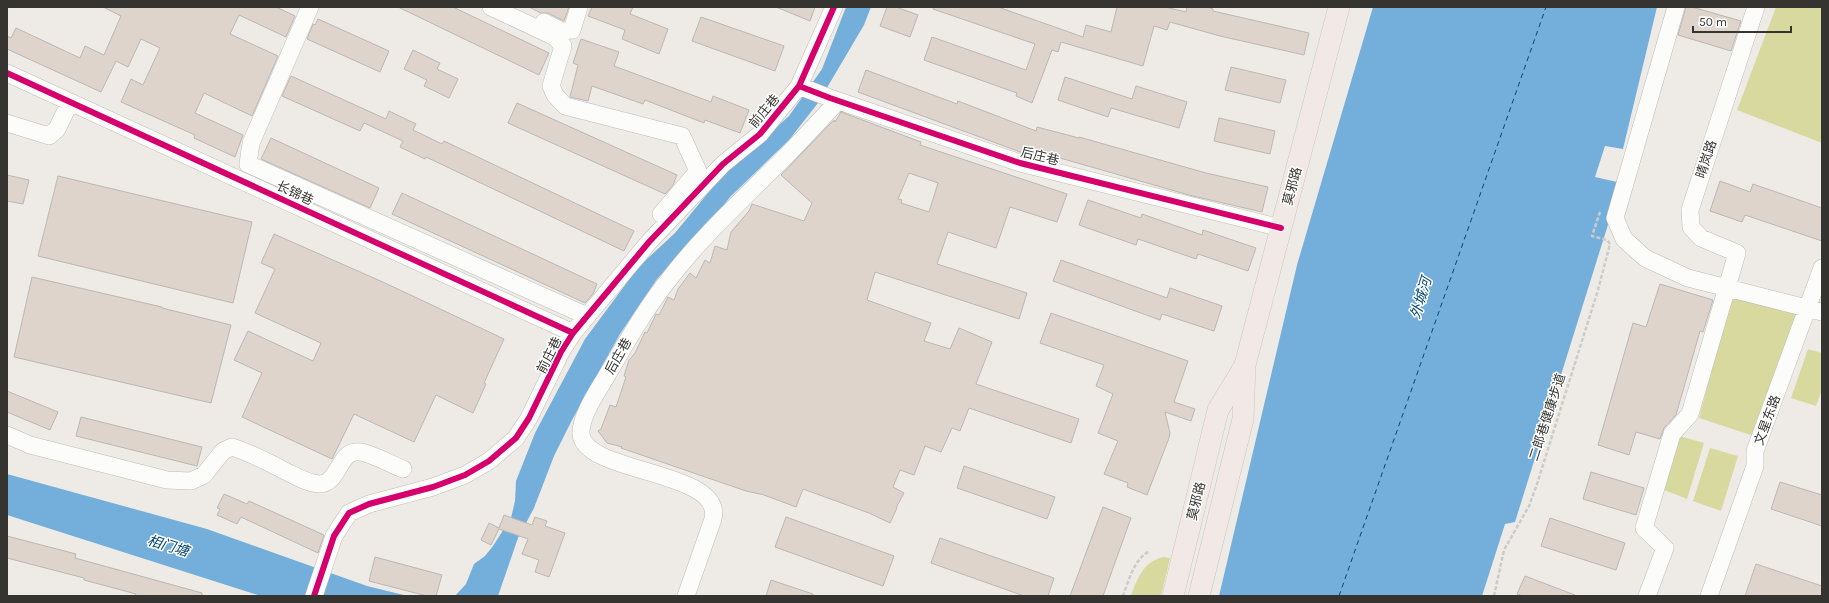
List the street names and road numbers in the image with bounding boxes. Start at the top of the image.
street label: 前庄巷 [746,91,782,131]
street label: 晴岚路 [1693,138,1719,180]
street label: 后庄巷 [1019,144,1061,168]
street label: 莫邪路 [1280,165,1304,207]
street label: 长锦巷 [274,178,316,208]
street label: 前庄巷 [533,334,565,376]
street label: 后庄巷 [602,335,634,377]
street label: 二郎巷健康步道 [1526,371,1568,463]
street label: 文星东路 [1751,393,1783,447]
street label: 莫邪路 [1184,480,1208,522]

